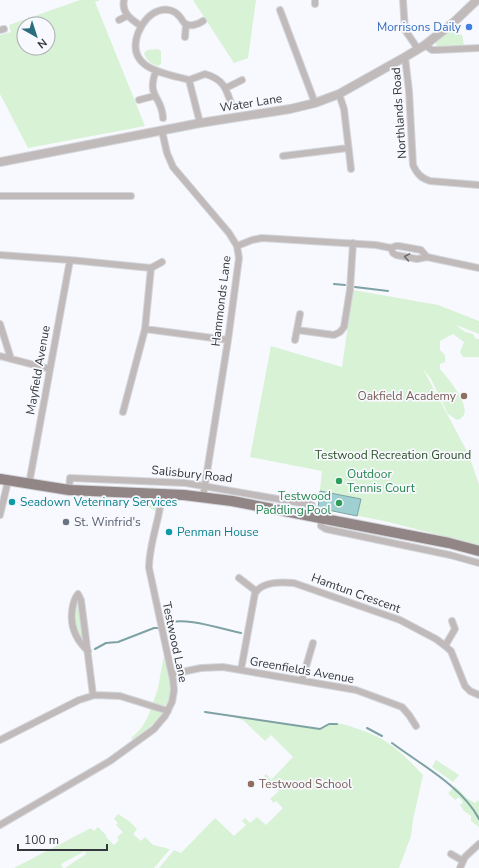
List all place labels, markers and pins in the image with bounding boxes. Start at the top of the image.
place label: Morrisons Daily [377,19,462,35]
marker: Morrisons Daily [464,22,474,32]
place label: Oakfield Academy [357,388,457,404]
marker: Oakfield Academy [459,391,469,401]
place label: Outdoor Tennis Court [347,466,416,496]
marker: Outdoor Tennis Court [334,476,344,486]
place label: Testwood Paddling Pool [256,488,331,518]
place label: Seadown Veterinary Services [20,494,178,510]
marker: Seadown Veterinary Services [7,497,17,507]
marker: Testwood Paddling Pool [334,498,344,508]
place label: St. Winfrid's [74,514,141,530]
marker: St. Winfrid's [61,517,71,527]
place label: Penman House [177,524,259,540]
marker: Penman House [164,527,174,537]
place label: Testwood School [259,776,352,792]
marker: Testwood School [246,779,256,789]

